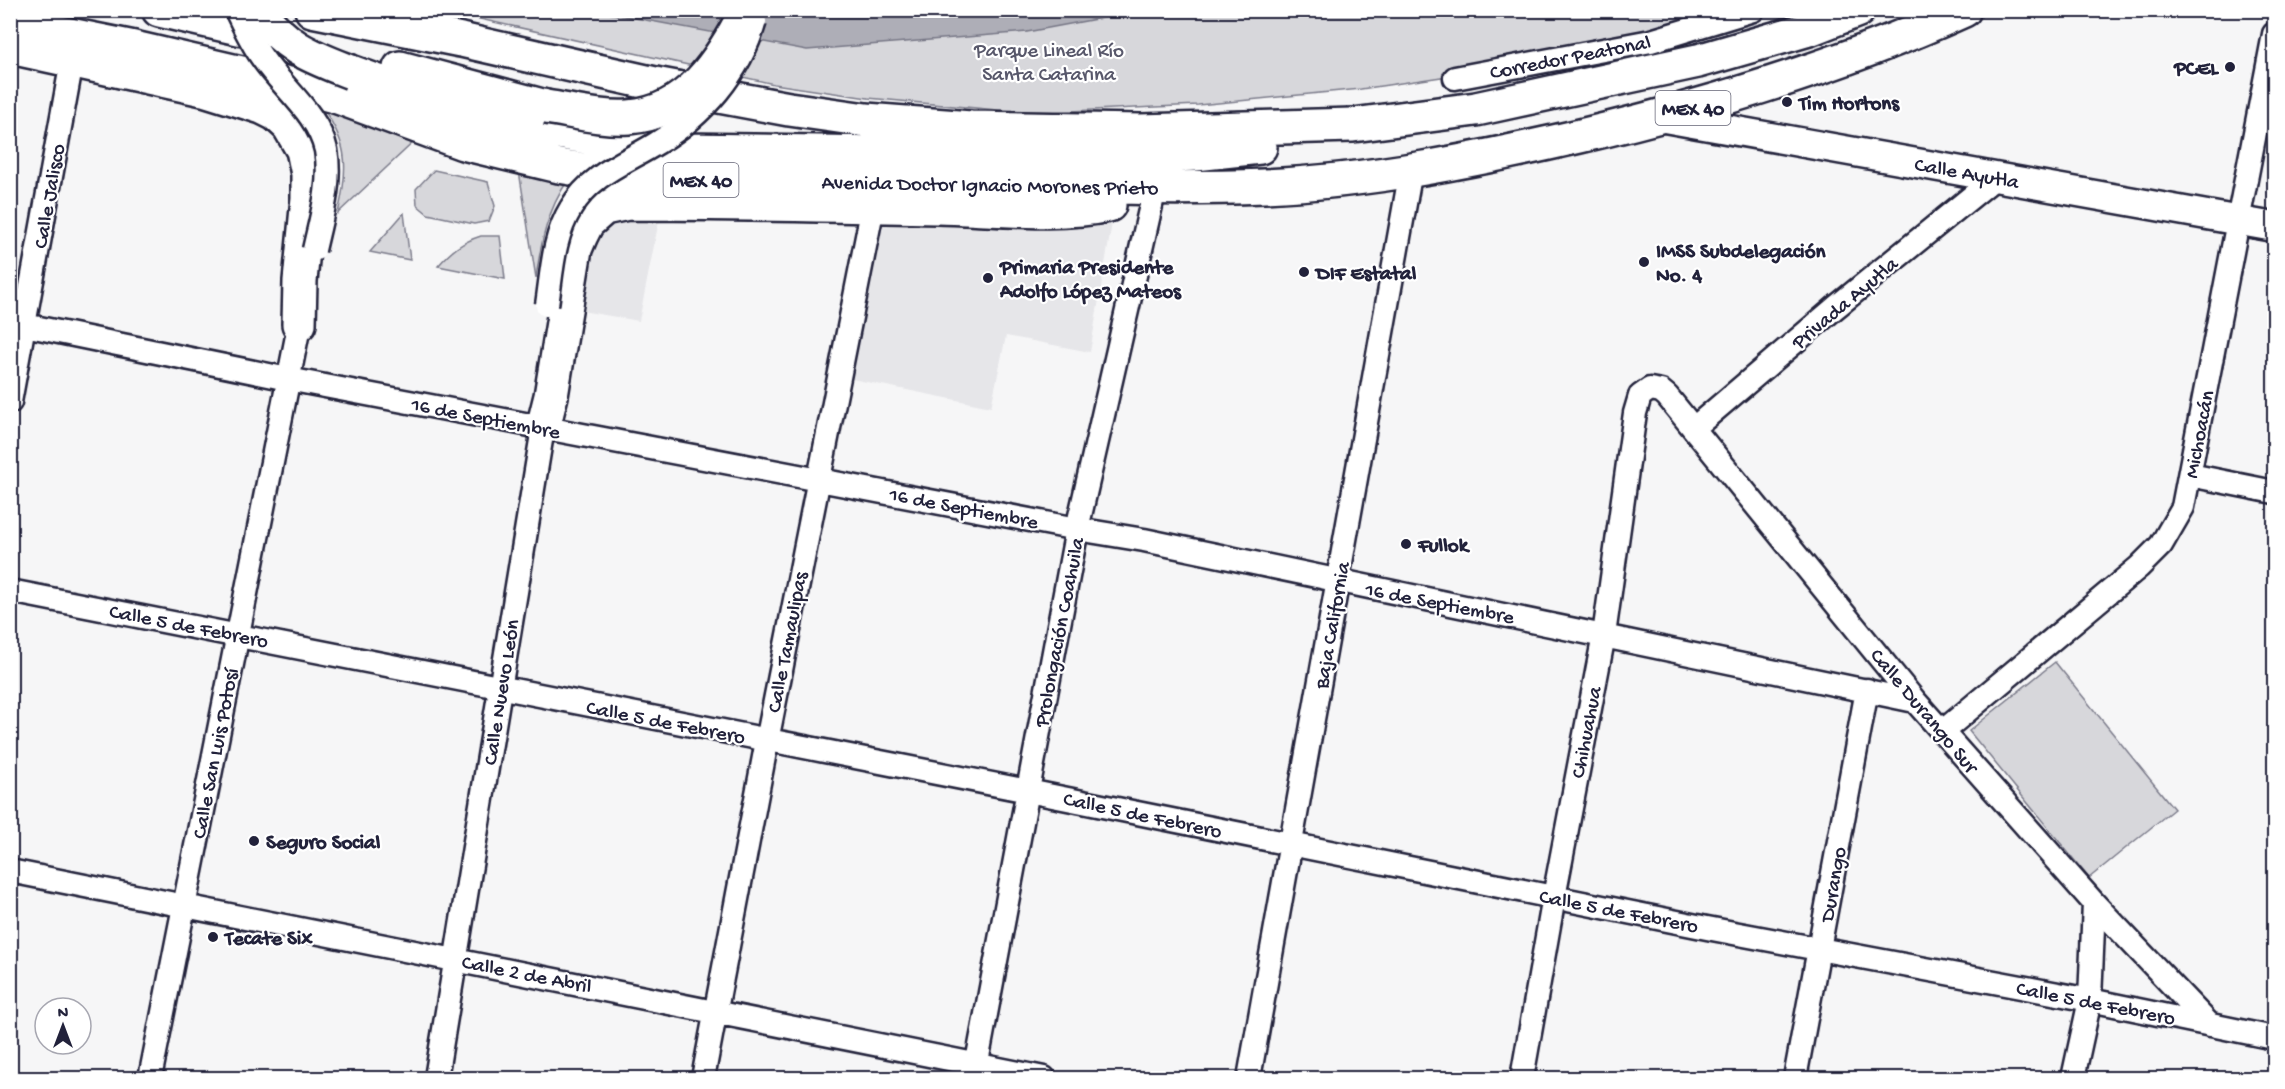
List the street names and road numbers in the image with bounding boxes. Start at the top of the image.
street label: Corredor Peatonal [1488,32,1653,87]
road number: MEX 40 [1656,91,1730,125]
street label: Calle Jalisco [30,142,73,251]
street label: Calle Ayutla [1912,154,2022,197]
road number: MEX 40 [664,163,738,197]
street label: Avenida Doctor Ignacio Morones Prieto [821,172,1159,203]
street label: Privada Ayutla [1787,252,1905,357]
street label: Michoacán [2181,389,2222,481]
street label: 16 de Septiembre [408,394,563,447]
street label: 16 de Septiembre [886,484,1041,537]
street label: Prolongación Coahuila [1031,535,1092,731]
street label: Baja California [1311,559,1358,692]
street label: Calle Tamaulipas [764,569,816,715]
street label: 16 de Septiembre [1362,579,1517,632]
street label: Calle 5 de Febrero [107,601,270,656]
street label: Calle Nuevo León [480,618,527,767]
street label: Calle Durango Sur [1863,645,1983,781]
street label: Calle San Luis Potosí [189,666,246,841]
street label: Chihuahua [1567,683,1610,781]
street label: Calle 5 de Febrero [584,697,747,752]
street label: Calle 5 de Febrero [1061,788,1224,846]
street label: Durango [1816,845,1854,926]
street label: Calle 5 de Febrero [1537,886,1700,941]
street label: Calle 2 de Abril [459,952,593,1001]
street label: Calle 5 de Febrero [2014,978,2177,1033]

